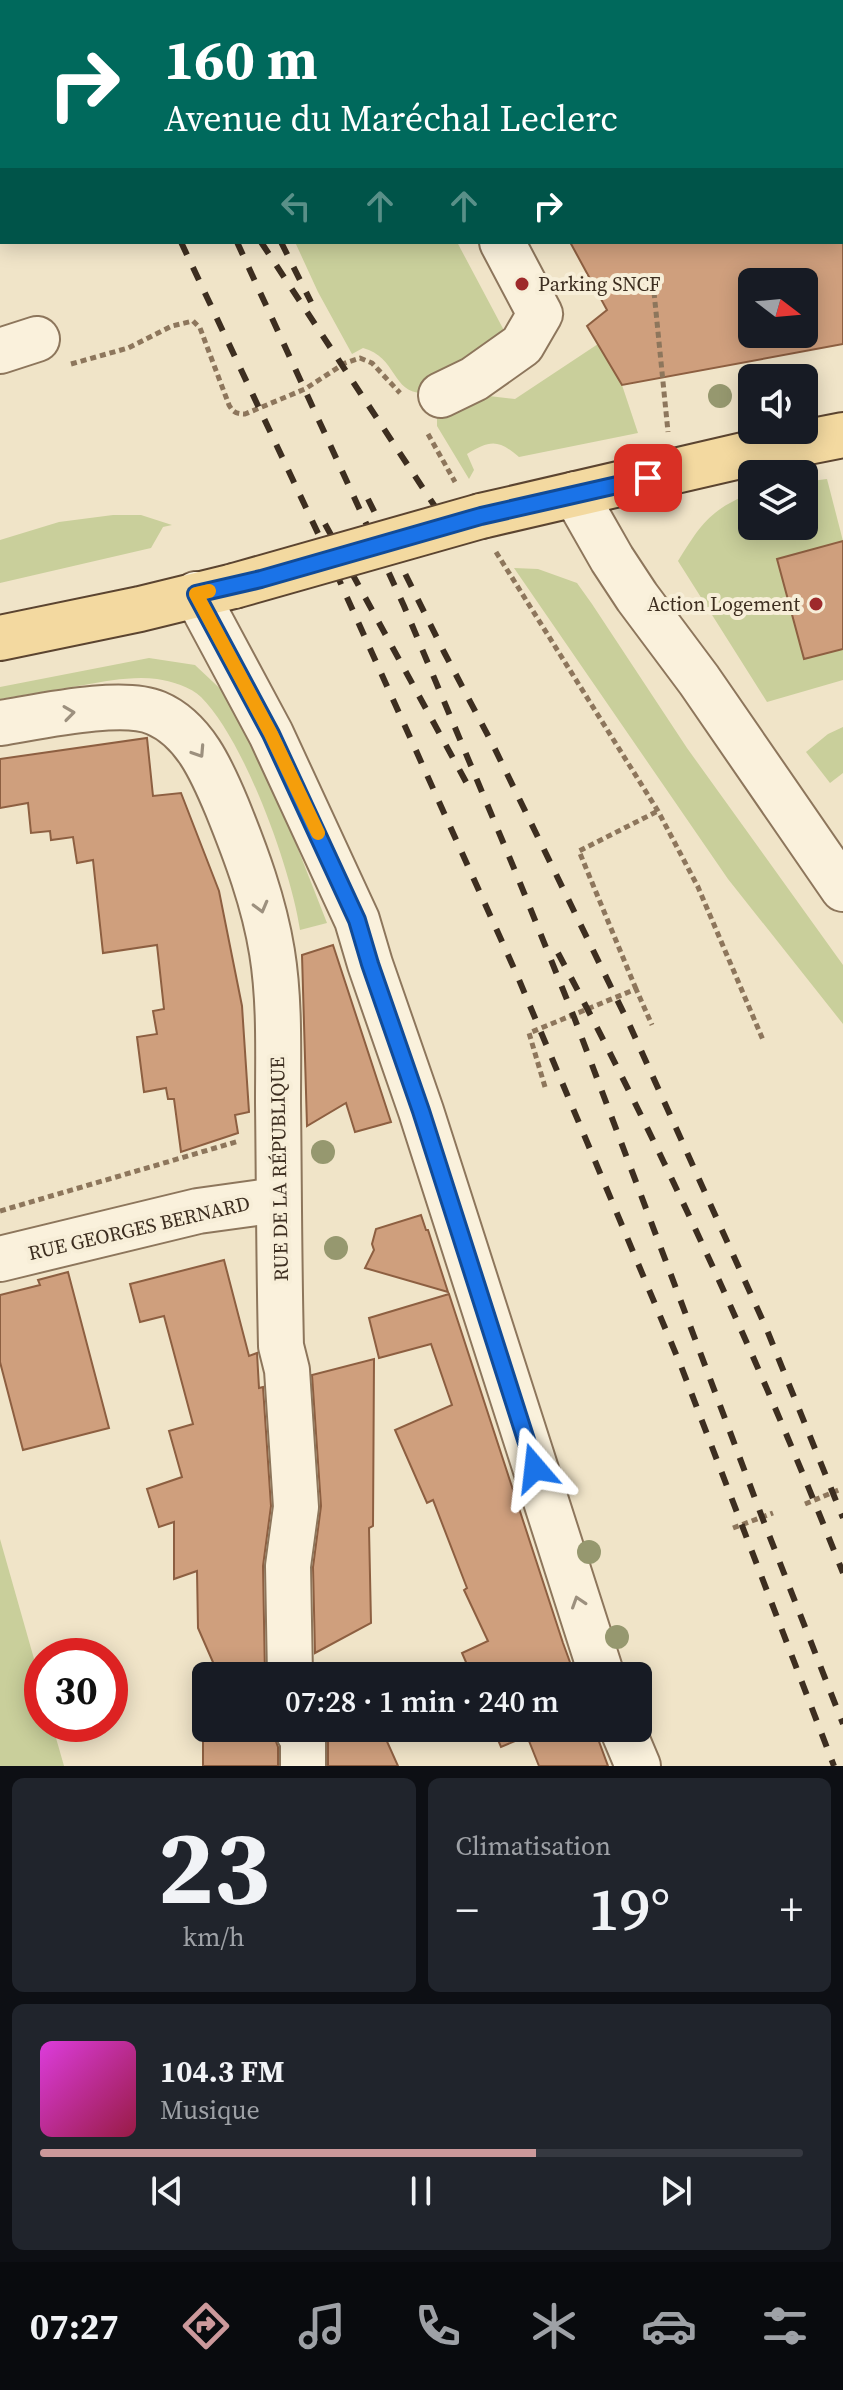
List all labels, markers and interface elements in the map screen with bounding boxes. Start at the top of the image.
text: 160 m [164,21,318,98]
icon: right [32,32,136,136]
text: Avenue du Maréchal Leclerc [164,94,618,143]
icon: left [274,184,318,228]
icon: ahead [358,184,402,228]
icon: ahead [442,184,486,228]
icon: right [526,184,570,228]
north arrow [738,268,818,348]
map controls [738,268,818,540]
place label: Parking SNCF [538,270,661,298]
marker: Parking SNCF [513,275,531,293]
button: sound [738,364,818,444]
pin [614,444,682,512]
icon: arrive [626,456,670,500]
button: layers [738,460,818,540]
place label: Action Logement [647,590,800,618]
marker: Action Logement [807,595,825,613]
one-way arrow [62,705,76,722]
one-way arrow [189,743,204,758]
one-way arrow [252,900,269,914]
street label: RUE DE LA RÉPUBLIQUE [263,1056,295,1282]
street label: RUE GEORGES BERNARD [25,1189,253,1267]
position arrow [493,1426,577,1510]
one-way arrow [571,1596,587,1609]
speed limit sign: 30 [24,1638,128,1742]
text: 07:28 · 1 min · 240 m [285,1681,559,1722]
text: 23 [157,1795,270,1938]
text: Climatisation [456,1828,611,1864]
text: 19° [588,1868,670,1950]
text: − [456,1879,479,1940]
text: + [780,1879,803,1940]
text: km/h [183,1919,245,1955]
text: 104.3 FM [160,2051,285,2092]
text: Musique [160,2092,260,2128]
icon: previous [145,2169,189,2213]
icon: pause [399,2169,443,2213]
icon: next [654,2169,698,2213]
icon: directions [178,2298,234,2354]
icon: music [294,2298,350,2354]
icon: phone [410,2298,466,2354]
icon: climate [526,2298,582,2354]
icon: car [641,2298,697,2354]
icon: filters [757,2298,813,2354]
text: 07:27 [30,2302,119,2351]

